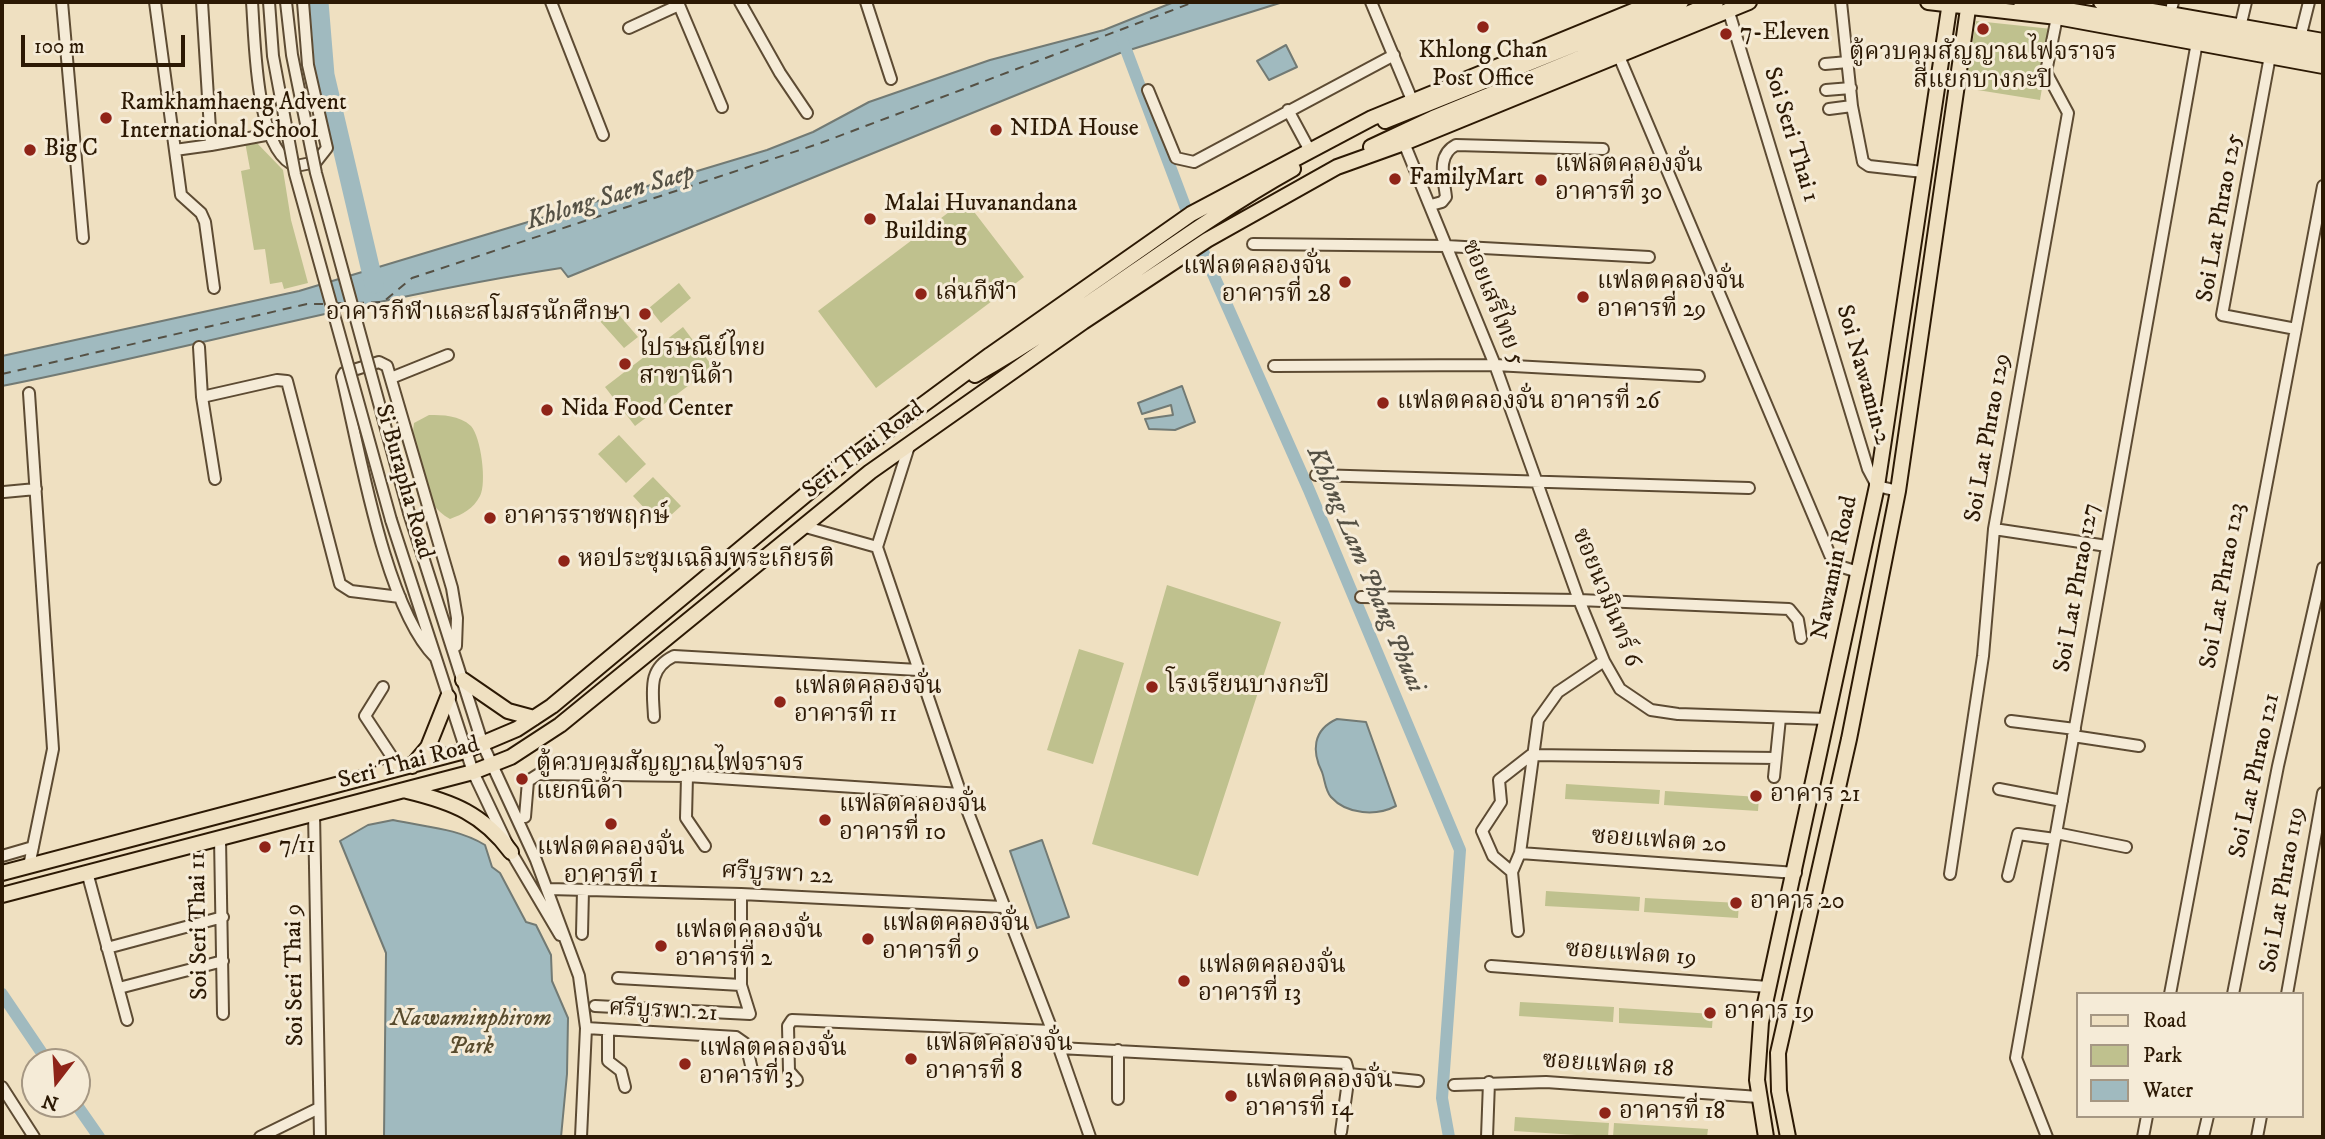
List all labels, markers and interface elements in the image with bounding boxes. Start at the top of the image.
marker: Khlong Chan Post Office [1475,19,1491,35]
place label: 7-Eleven [1740,20,1829,48]
scale bar [24,21,189,65]
marker: ตู้ควบคุมสัญญาณไฟจราจร สี่แยกบางกะปิ [1975,21,1991,37]
marker: 7-Eleven [1718,26,1734,42]
text: 100 m [34,34,85,60]
place label: Khlong Chan Post Office [1419,38,1547,94]
place label: ตู้ควบคุมสัญญาณไฟจราจร สี่แยกบางกะปิ [1849,40,2117,96]
street label: Soi Seri Thai 1 [1756,64,1824,206]
place label: Ramkhamhaeng Advent International School [120,90,347,146]
marker: Ramkhamhaeng Advent International School [98,110,114,126]
place label: NIDA House [1010,116,1139,144]
marker: NIDA House [988,122,1004,138]
street label: Soi Lat Phrao 125 [2192,131,2250,305]
place label: Big C [44,136,98,164]
marker: Big C [22,142,38,158]
place label: แฟลตคลองจั่น อาคารที่ 30 [1555,152,1703,208]
water label: Khlong Saen Saep [523,158,699,238]
place label: FamilyMart [1409,165,1524,193]
marker: FamilyMart [1387,171,1403,187]
marker: แฟลตคลองจั่น อาคารที่ 30 [1533,172,1549,188]
place label: Malai Huvanandana Building [884,191,1077,247]
marker: Malai Huvanandana Building [862,211,878,227]
street label: ซอยเสรีไทย 5 [1454,236,1530,370]
place label: แฟลตคลองจั่น อาคารที่ 28 [1183,254,1331,310]
place label: แฟลตคลองจั่น อาคารที่ 29 [1597,269,1745,325]
marker: แฟลตคลองจั่น อาคารที่ 28 [1337,274,1353,290]
place label: เล่นกีฬา [935,280,1017,308]
marker: เล่นกีฬา [913,286,929,302]
marker: แฟลตคลองจั่น อาคารที่ 29 [1575,289,1591,305]
place label: อาคารกีฬาและสโมสรนักศึกษา [326,300,631,328]
street label: Soi Nawamin 2 [1828,302,1896,448]
marker: อาคารกีฬาและสโมสรนักศึกษา [637,306,653,322]
place label: ไปรษณีย์ไทย สาขานิด้า [639,336,766,392]
street label: Soi Lat Phrao 129 [1960,351,2018,525]
marker: ไปรษณีย์ไทย สาขานิด้า [617,356,633,372]
place label: แฟลตคลองจั่น อาคารที่ 26 [1397,389,1660,417]
marker: แฟลตคลองจั่น อาคารที่ 26 [1375,395,1391,411]
place label: Nida Food Center [561,396,733,424]
street label: Seri Thai Road [798,396,930,506]
street label: Si Burapha Road [367,401,439,563]
marker: Nida Food Center [539,402,555,418]
water label: Khlong Lam Phang Phuai [1298,442,1430,698]
street label: Nawamin Road [1807,493,1865,643]
street label: Soi Lat Phrao 127 [2049,501,2107,675]
street label: Soi Lat Phrao 123 [2195,501,2253,671]
place label: อาคารราชพฤกษ์ [504,504,670,532]
marker: อาคารราชพฤกษ์ [482,510,498,526]
street label: ซอยนวมินทร์ 6 [1564,525,1646,671]
place label: หอประชุมเฉลิมพระเกียรติ [578,547,835,575]
marker: หอประชุมเฉลิมพระเกียรติ [556,553,572,569]
place label: โรงเรียนบางกะปิ [1166,673,1329,701]
place label: แฟลตคลองจั่น อาคารที่ 11 [794,674,942,730]
marker: โรงเรียนบางกะปิ [1144,679,1160,695]
street label: Soi Lat Phrao 121 [2224,691,2288,861]
marker: แฟลตคลองจั่น อาคารที่ 11 [772,694,788,710]
street label: Seri Thai Road [335,731,483,797]
place label: ตู้ควบคุมสัญญาณไฟจราจร แยกนิด้า [536,751,804,807]
marker: ตู้ควบคุมสัญญาณไฟจราจร แยกนิด้า [514,771,530,787]
place label: อาคาร 21 [1770,782,1860,810]
marker: อาคาร 21 [1748,788,1764,804]
place label: แฟลตคลองจั่น อาคารที่ 10 [839,792,987,848]
street label: Soi Lat Phrao 119 [2255,805,2313,975]
marker: แฟลตคลองจั่น อาคารที่ 10 [817,812,833,828]
marker: แฟลตคลองจั่น อาคารที่ 1 [603,816,619,832]
street label: ซอยแฟลต 20 [1590,823,1728,861]
place label: 7/11 [279,833,316,861]
place label: แฟลตคลองจั่น อาคารที่ 1 [537,835,685,891]
marker: 7/11 [257,839,273,855]
street label: Soi Seri Thai 11 [184,852,216,1000]
street label: ศรีบูรพา 22 [720,858,834,892]
place label: อาคาร 20 [1750,889,1845,917]
marker: อาคาร 20 [1728,895,1744,911]
street label: Soi Seri Thai 9 [280,903,312,1047]
place label: แฟลตคลองจั่น อาคารที่ 9 [882,911,1030,967]
place label: แฟลตคลองจั่น อาคารที่ 2 [675,918,823,974]
marker: แฟลตคลองจั่น อาคารที่ 9 [860,931,876,947]
street label: ซอยแฟลต 19 [1564,936,1698,974]
marker: แฟลตคลองจั่น อาคารที่ 2 [653,938,669,954]
place label: แฟลตคลองจั่น อาคารที่ 13 [1198,953,1346,1009]
marker: แฟลตคลองจั่น อาคารที่ 13 [1176,973,1192,989]
legend [2076,992,2304,1118]
street label: ศรีบูรพา 21 [608,995,718,1029]
place label: อาคาร 19 [1724,999,1815,1027]
marker: อาคาร 19 [1702,1005,1718,1021]
park label: Nawaminphirom Park [390,1006,552,1062]
text: Road [2143,1008,2187,1034]
place label: แฟลตคลองจั่น อาคารที่ 8 [925,1031,1073,1087]
place label: แฟลตคลองจั่น อาคารที่ 3 [699,1036,847,1092]
text: Park [2143,1043,2182,1069]
street label: ซอยแฟลต 18 [1541,1047,1675,1085]
north arrow [21,1048,91,1118]
marker: แฟลตคลองจั่น อาคารที่ 8 [903,1051,919,1067]
marker: แฟลตคลองจั่น อาคารที่ 3 [677,1056,693,1072]
place label: แฟลตคลองจั่น อาคารที่ 14 [1245,1068,1393,1124]
text: Water [2143,1078,2193,1104]
text: N [39,1088,61,1115]
marker: แฟลตคลองจั่น อาคารที่ 14 [1223,1088,1239,1104]
place label: อาคารที่ 18 [1619,1099,1725,1127]
marker: อาคารที่ 18 [1597,1105,1613,1121]

